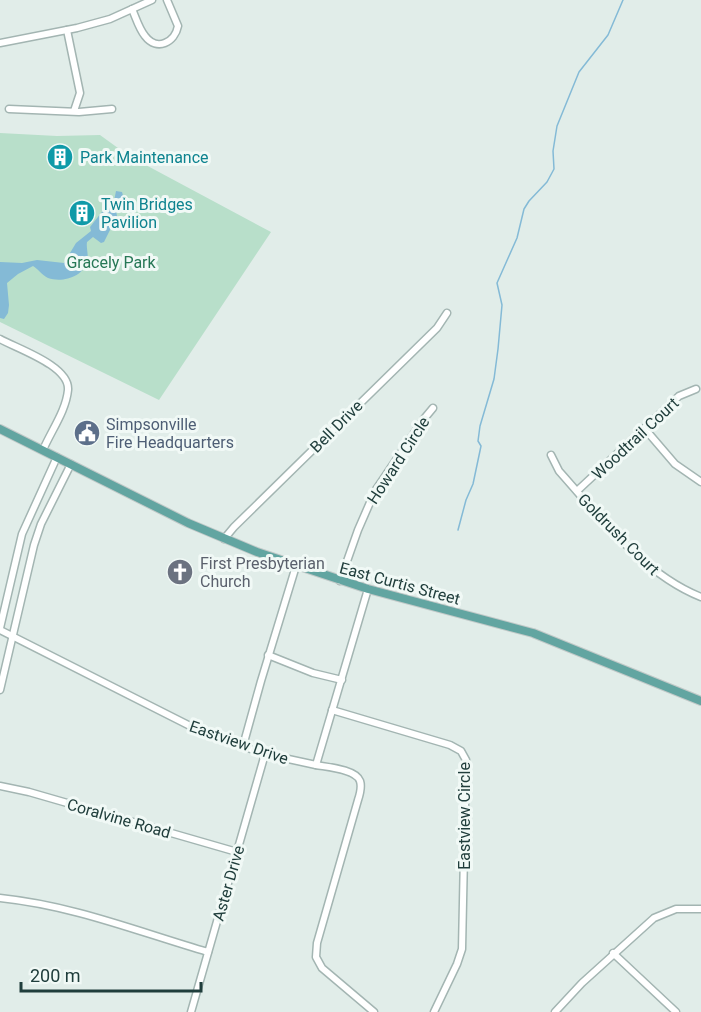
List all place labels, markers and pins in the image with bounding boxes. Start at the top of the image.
building icon: Park Maintenance [45,142,75,172]
place label: Park Maintenance [80,148,209,167]
place label: Twin Bridges Pavilion [101,195,193,232]
building icon: Twin Bridges Pavilion [67,198,97,228]
place label: Simpsonville Fire Headquarters [106,415,234,452]
public building icon: Simpsonville Fire Headquarters [72,418,102,448]
place label: First Presbyterian Church [200,554,325,591]
church icon: First Presbyterian Church [165,557,195,587]

